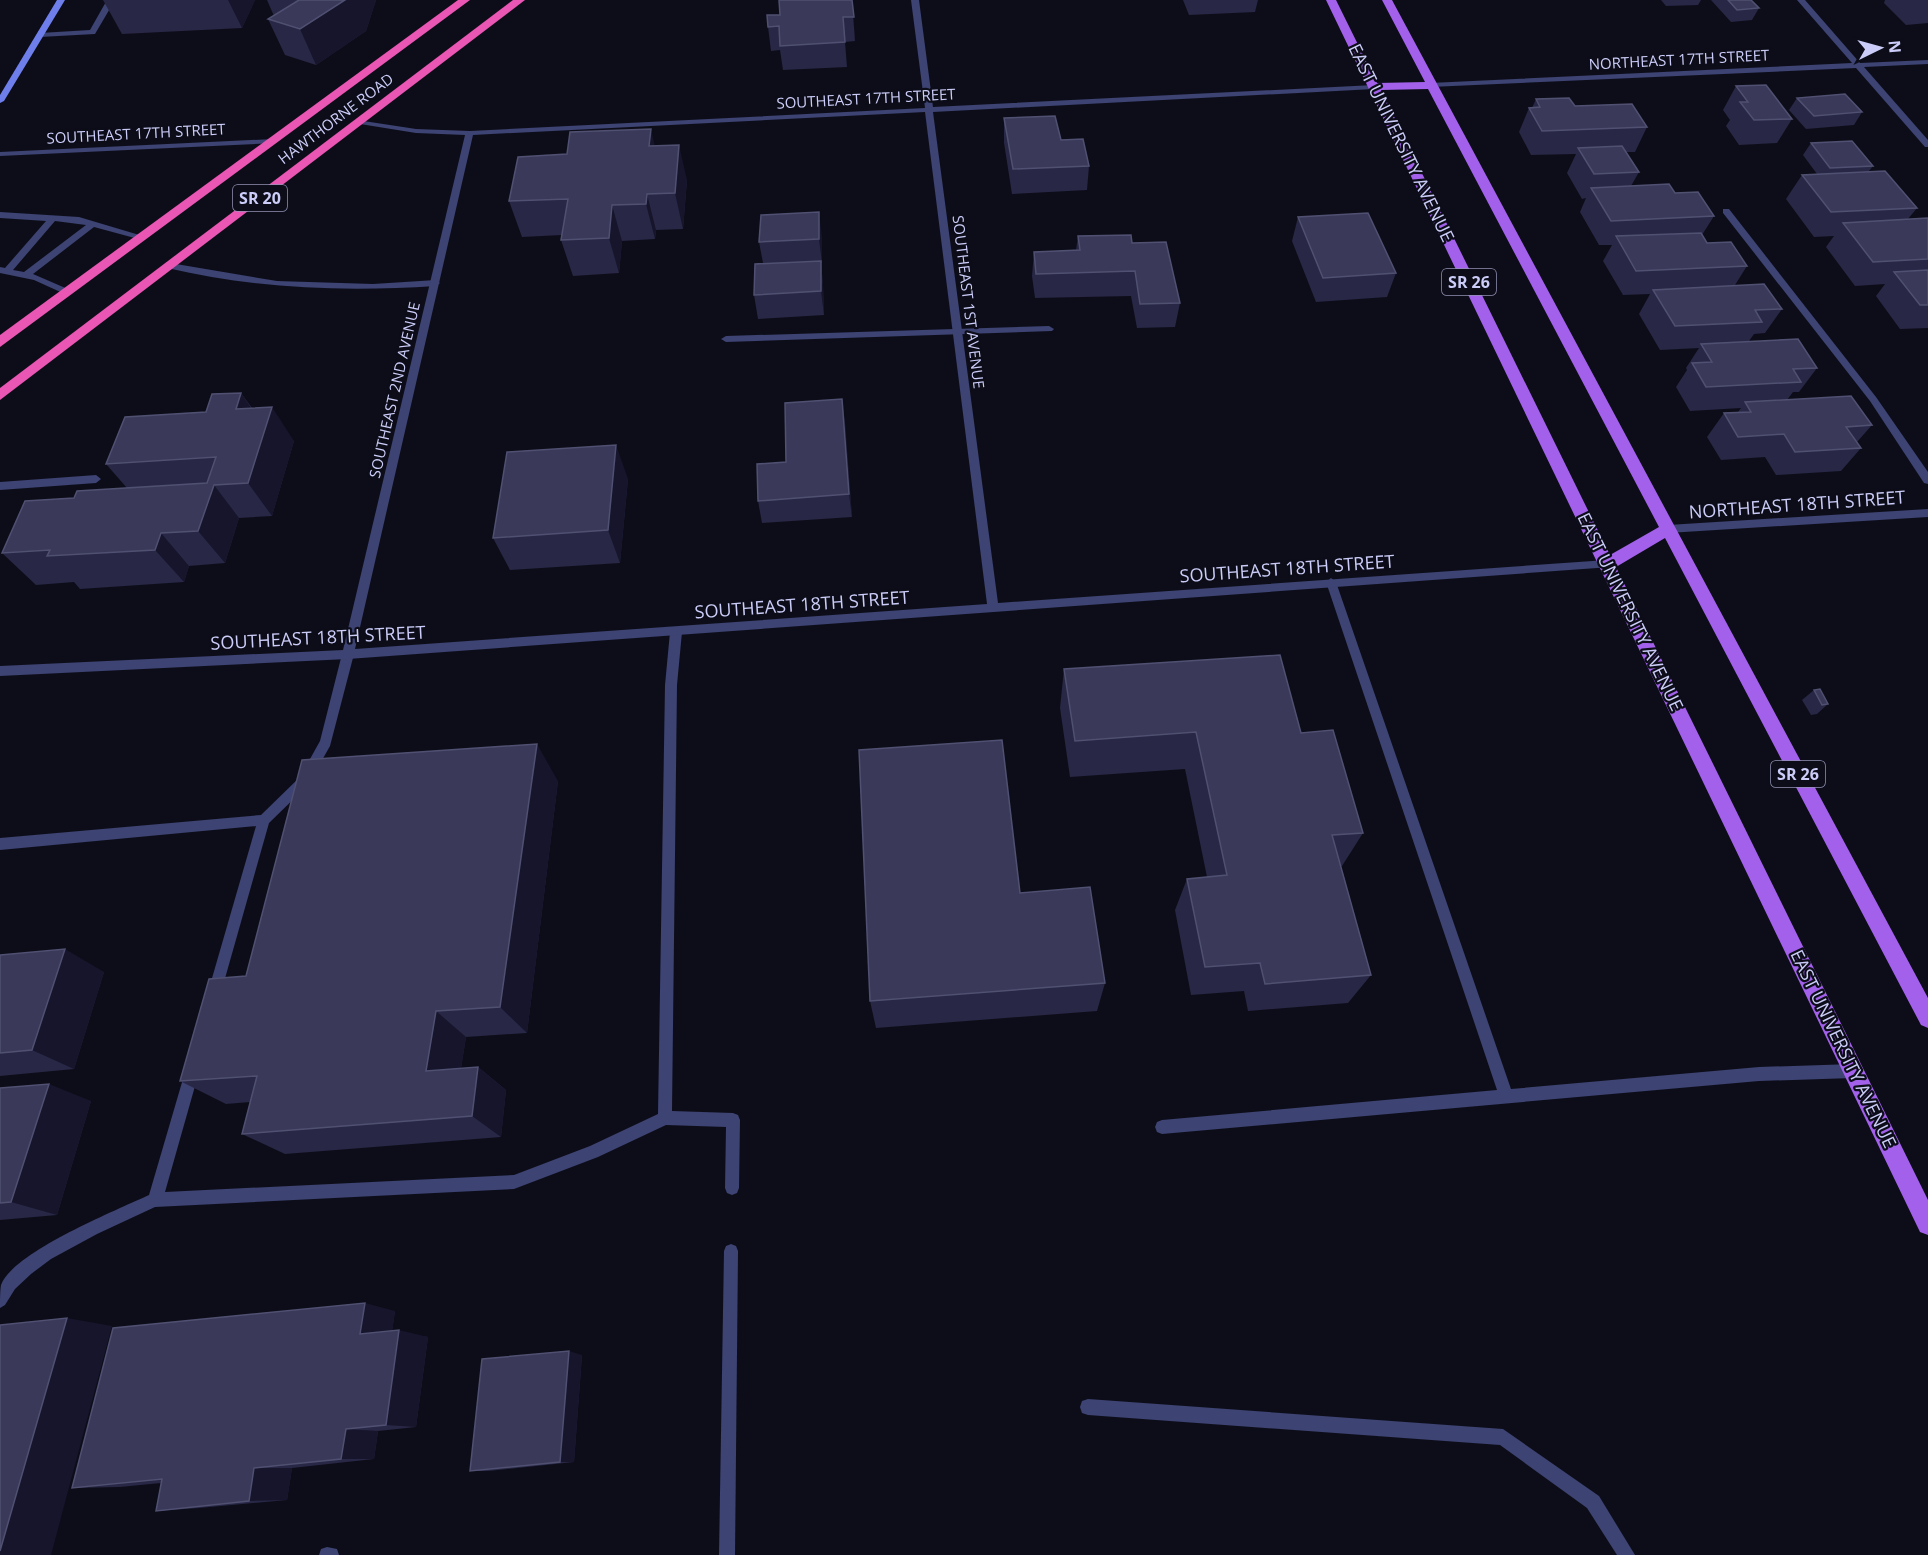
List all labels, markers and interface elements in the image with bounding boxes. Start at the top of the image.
north arrow [1850,18,1910,78]
street label: EAST UNIVERSITY AVENUE [1343,39,1460,246]
text: N [1883,39,1906,54]
street label: NORTHEAST 17TH STREET [1588,44,1770,74]
street label: HAWTHORNE ROAD [274,68,397,168]
street label: SOUTHEAST 17TH STREET [776,83,957,113]
street label: SOUTHEAST 17TH STREET [46,118,227,148]
road number: SR 20 [233,185,287,211]
street label: SOUTHEAST 1ST AVENUE [948,214,990,390]
road number: SR 26 [1442,269,1496,295]
street label: SOUTHEAST 2ND AVENUE [364,300,424,480]
street label: NORTHEAST 18TH STREET [1688,484,1906,524]
street label: EAST UNIVERSITY AVENUE [1572,508,1689,715]
street label: SOUTHEAST 18TH STREET [1179,549,1395,587]
street label: SOUTHEAST 18TH STREET [694,585,910,623]
street label: SOUTHEAST 18TH STREET [210,619,426,655]
road number: SR 26 [1771,761,1825,787]
street label: EAST UNIVERSITY AVENUE [1785,945,1902,1152]

